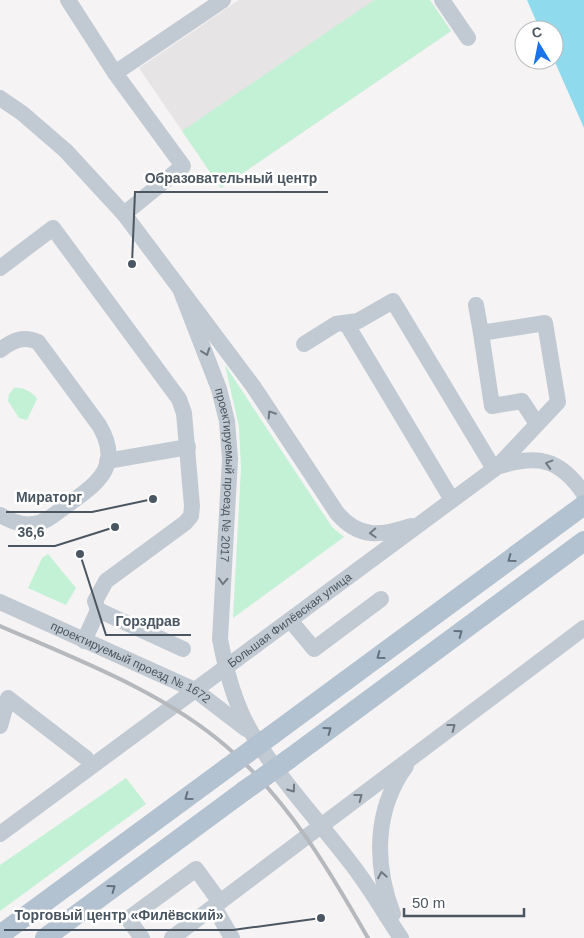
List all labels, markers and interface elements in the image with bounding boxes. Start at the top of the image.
north arrow [514,20,564,70]
text: С [530,23,543,41]
callout: Образовательный центр [135,163,328,192]
text: Образовательный центр [145,170,317,186]
one-way arrow [200,348,210,356]
street label: проектируемый проезд № 2017 [212,387,237,563]
one-way arrow [268,410,278,419]
one-way arrow [545,459,553,469]
callout: Мираторг [6,483,92,512]
text: Мираторг [16,489,82,505]
callout: 36,6 [8,517,55,546]
text: 36,6 [17,524,45,540]
one-way arrow [369,528,376,538]
one-way arrow [507,553,517,562]
street label: Большая Филёвская улица [225,570,355,671]
one-way arrow [217,577,228,585]
callout: Горздрав [106,606,191,635]
text: Горздрав [116,613,181,629]
street label: проектируемый проезд № 1672 [49,619,213,706]
one-way arrow [453,631,462,639]
one-way arrow [377,650,386,658]
one-way arrow [446,724,456,733]
one-way arrow [322,727,331,735]
one-way arrow [286,783,295,793]
one-way arrow [185,791,194,799]
one-way arrow [353,794,363,803]
one-way arrow [377,871,387,880]
one-way arrow [106,886,115,894]
scale bar [404,886,524,918]
text: 50 m [412,894,445,911]
callout: Торговый центр «Филёвский» [4,901,233,930]
text: Торговый центр «Филёвский» [14,907,224,923]

